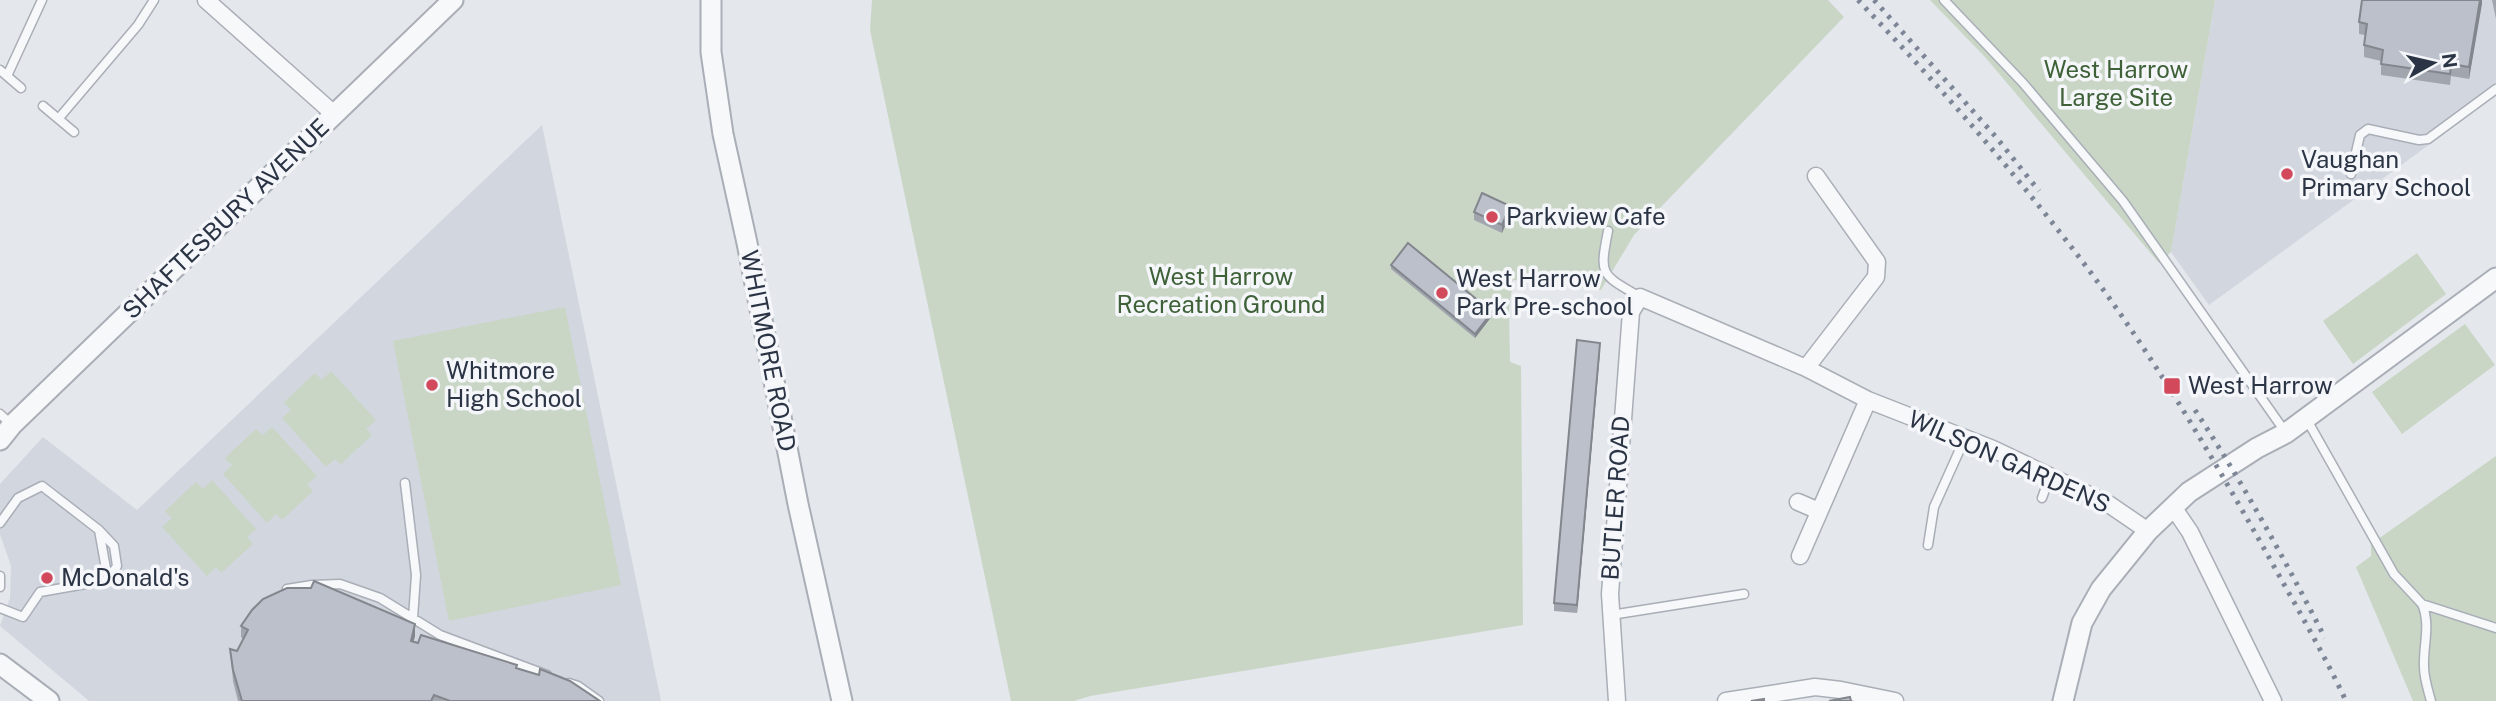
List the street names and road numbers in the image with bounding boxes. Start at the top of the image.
street label: SHAFTESBURY AVENUE [116,112,334,324]
street label: WHITMORE ROAD [736,248,802,454]
street label: WILSON GARDENS [1904,404,2115,518]
street label: BUTLER ROAD [1595,415,1635,581]

